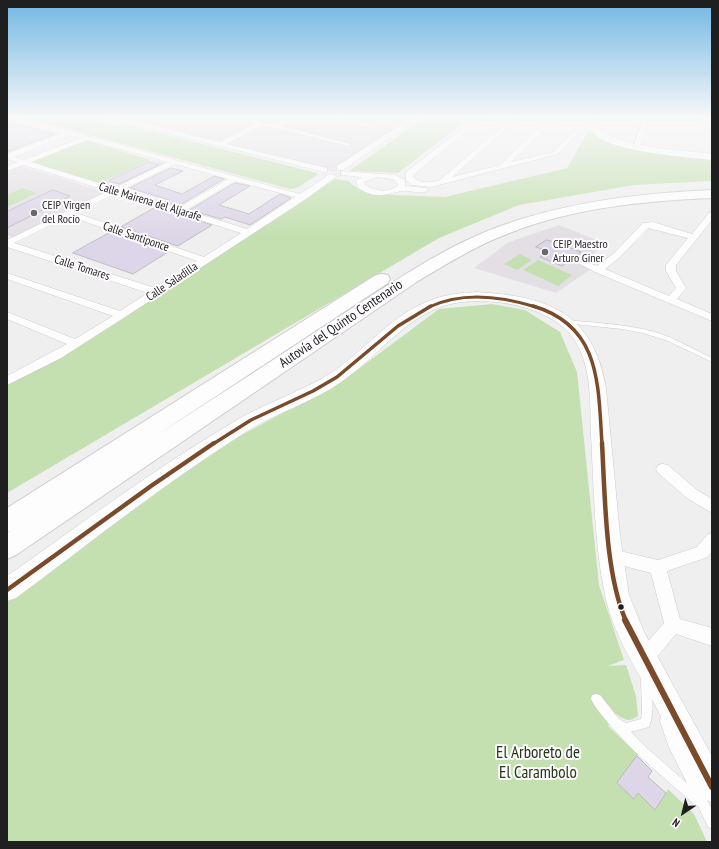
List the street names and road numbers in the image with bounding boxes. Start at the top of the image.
street label: Calle Mairena del Aljarafe [97,180,203,224]
street label: Calle Santiponce [101,219,171,255]
street label: Calle Tomares [52,252,112,284]
street label: Calle Saladilla [144,260,200,304]
street label: Autovía del Quinto Centenario [276,276,406,372]

